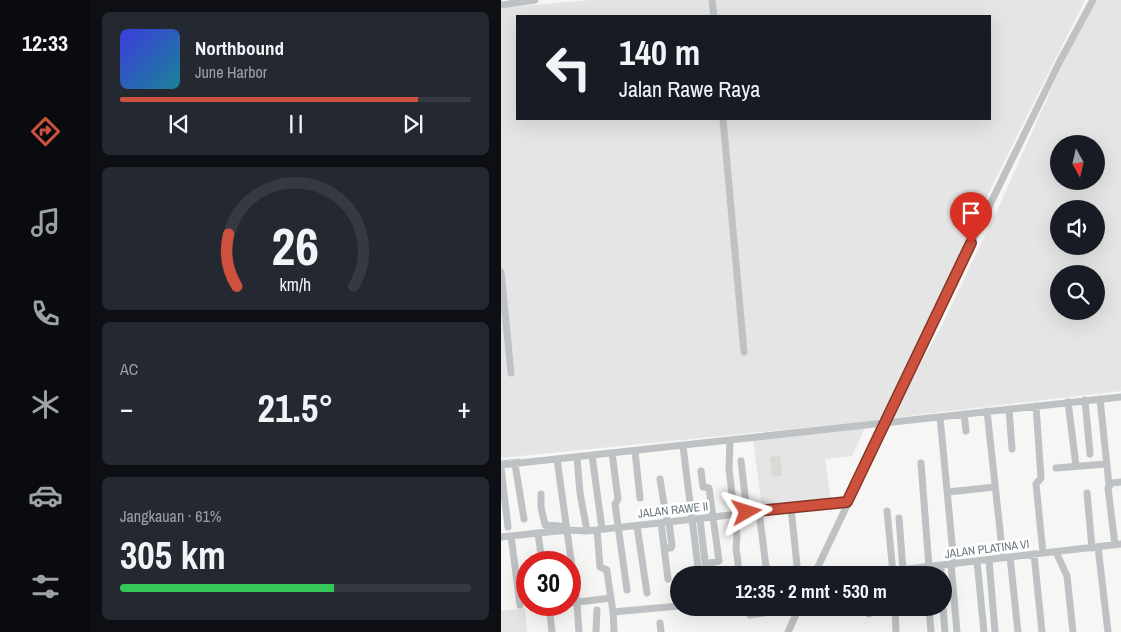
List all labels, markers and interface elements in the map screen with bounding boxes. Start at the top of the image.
text: 12:33 [22,28,68,58]
text: 140 m [619,29,700,76]
text: Northbound [195,35,284,61]
icon: left [536,35,601,100]
text: June Harbor [195,61,267,83]
text: Jalan Rawe Raya [619,74,760,104]
icon: previous [165,110,193,138]
icon: pause [282,110,310,138]
icon: next [399,110,427,138]
icon: directions [28,114,63,149]
north arrow [1050,135,1105,190]
map controls [1050,135,1105,320]
pin [950,192,992,243]
icon: arrive [957,199,985,227]
button: sound [1050,200,1105,255]
icon: music [28,205,63,240]
text: 26 [272,211,319,281]
button: search [1050,265,1105,320]
text: km/h [280,273,311,297]
icon: phone [28,296,63,331]
text: AC [120,358,138,380]
text: 21.5° [258,383,333,434]
icon: climate [28,387,63,422]
text: − [120,389,133,427]
text: + [458,389,471,427]
icon: car [28,478,63,513]
position arrow [720,485,772,537]
street label: JALAN RAWE II [637,498,709,522]
text: Jangkauan · 61% [120,505,221,527]
text: 305 km [120,530,226,581]
street label: JALAN PLATINA VI [944,536,1030,562]
speed limit sign: 30 [516,551,581,616]
icon: filters [28,569,63,604]
text: 12:35 · 2 mnt · 530 m [735,578,887,604]

